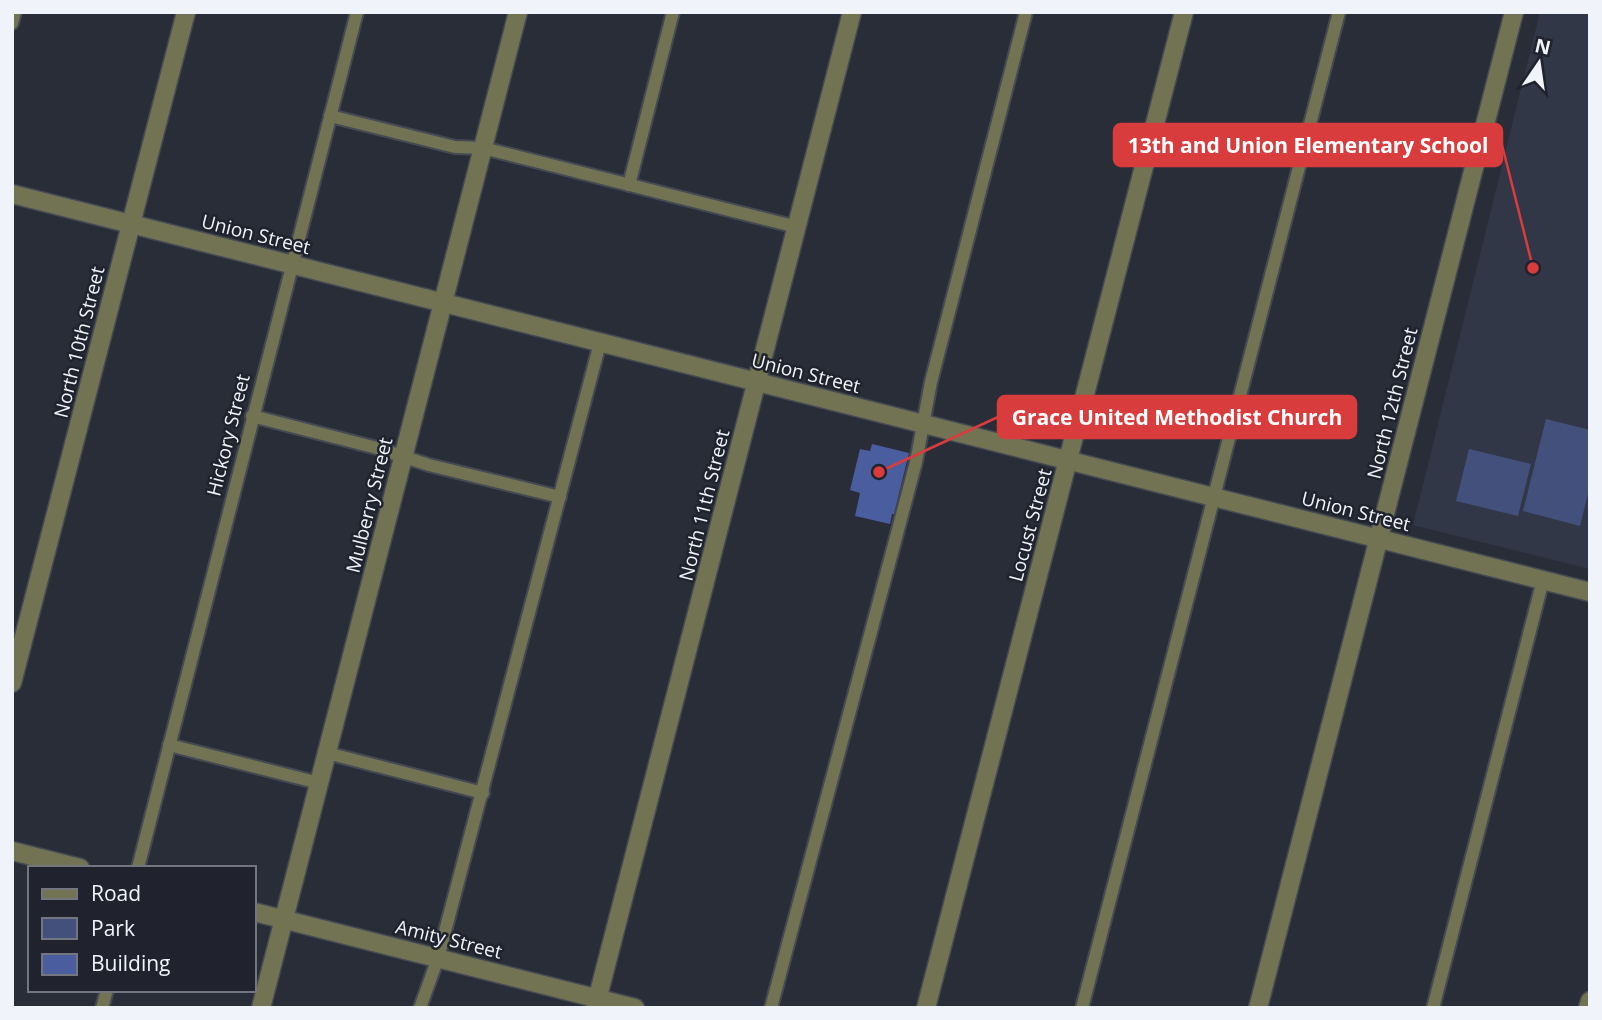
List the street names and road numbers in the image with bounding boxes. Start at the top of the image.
street label: Union Street [199,208,313,260]
street label: North 10th Street [48,263,110,420]
street label: North 12th Street [1361,324,1423,481]
street label: Union Street [749,347,863,399]
street label: Hickory Street [200,371,256,499]
street label: North 11th Street [673,426,735,583]
street label: Mulberry Street [340,434,398,576]
street label: Locust Street [1002,465,1058,584]
street label: Union Street [1299,485,1413,537]
street label: Amity Street [393,913,505,965]

